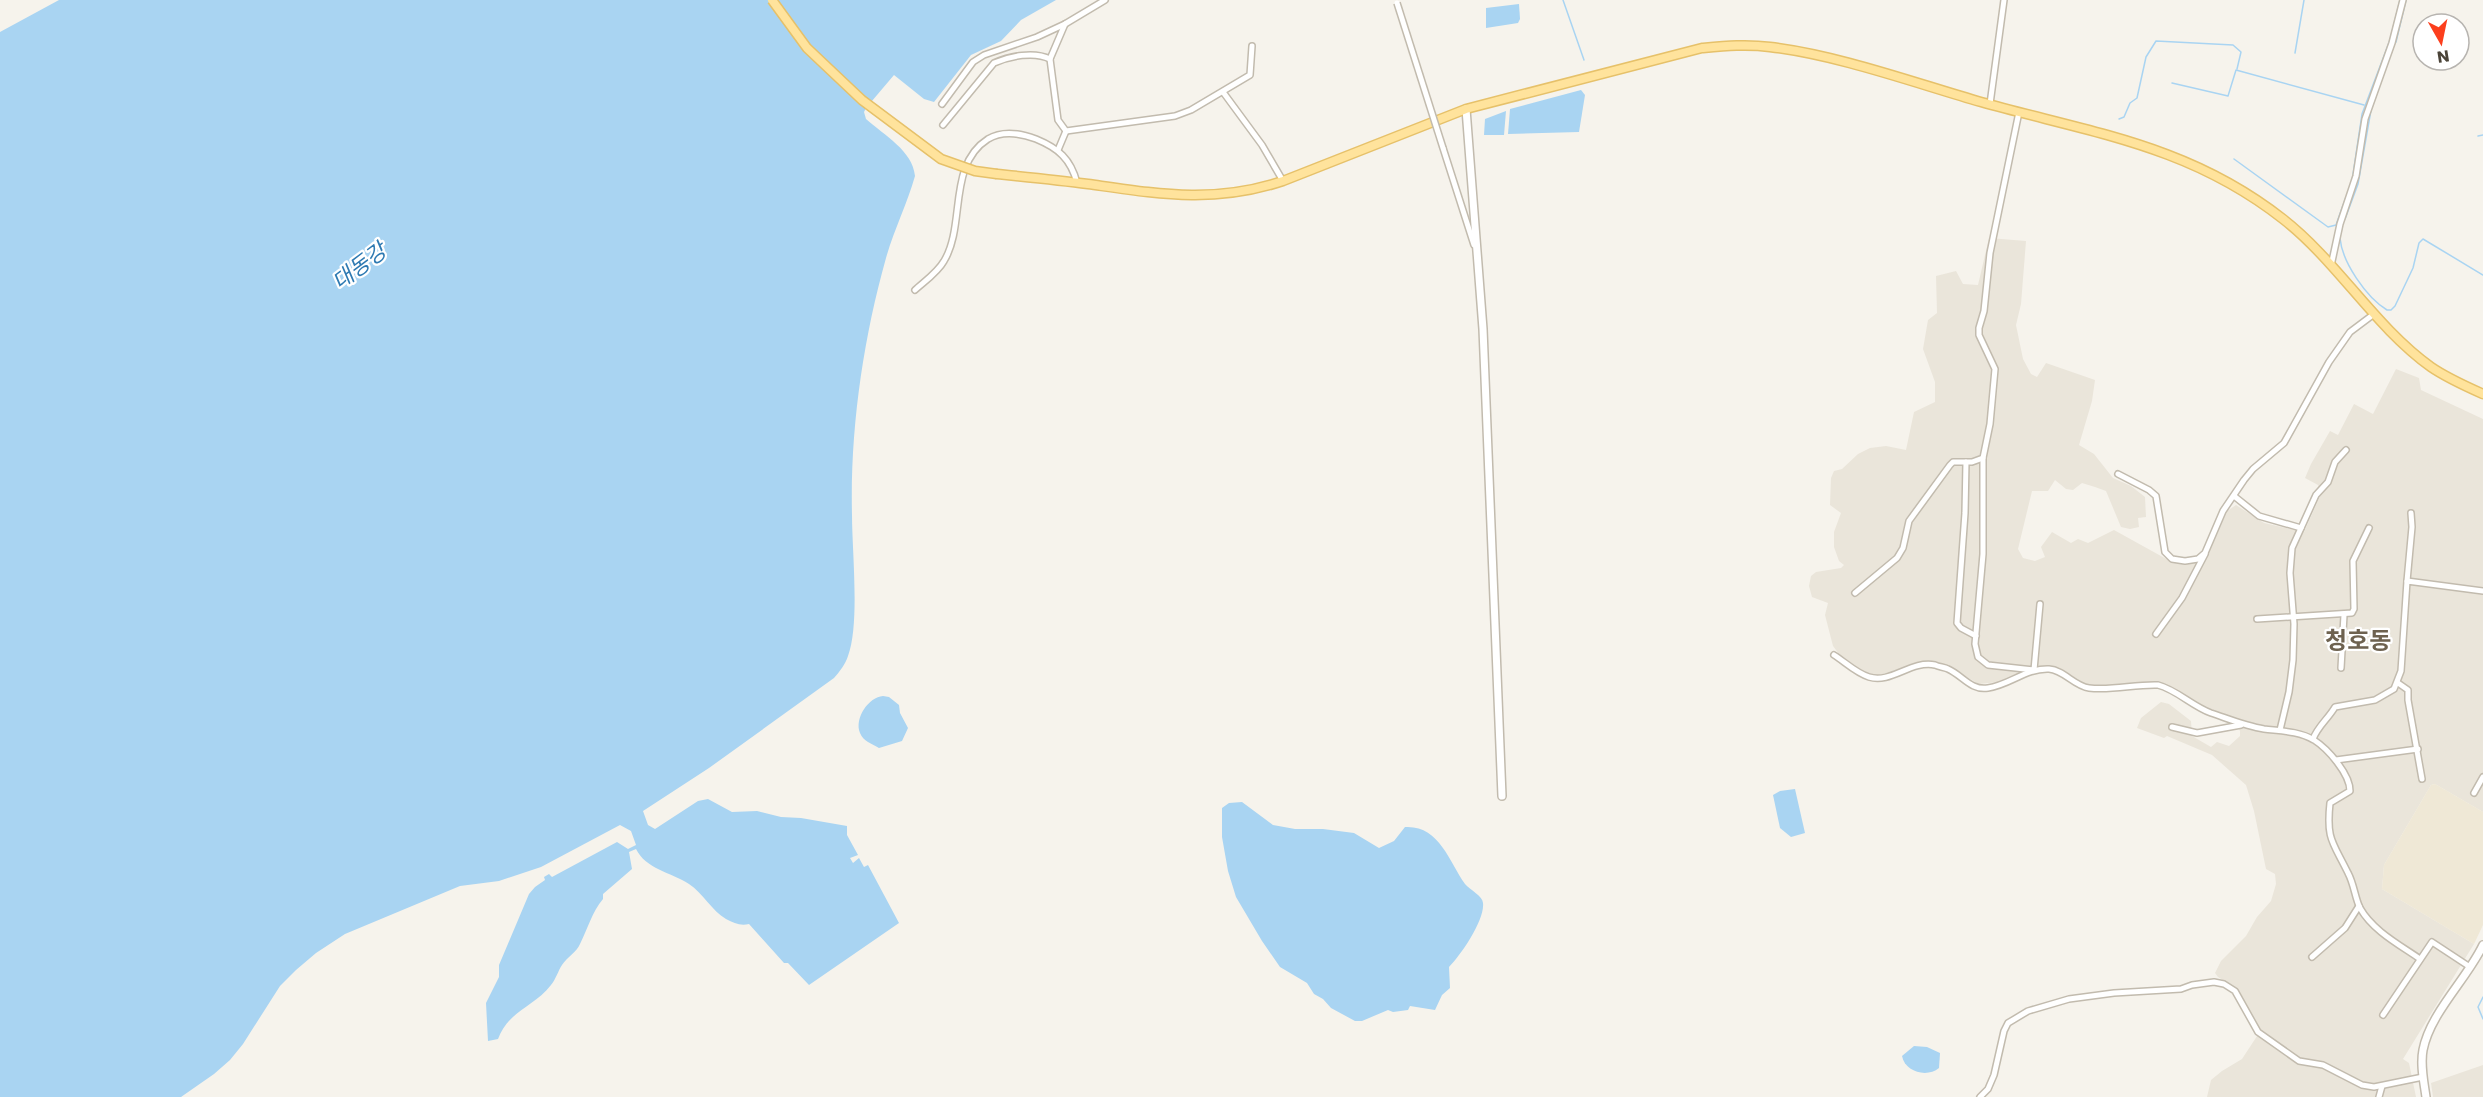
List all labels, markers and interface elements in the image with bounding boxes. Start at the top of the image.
north arrow [2411,12,2471,72]
text: N [2436,44,2451,69]
water label: 대동강 [326,234,395,297]
district label: 청호동 [2325,624,2391,657]

